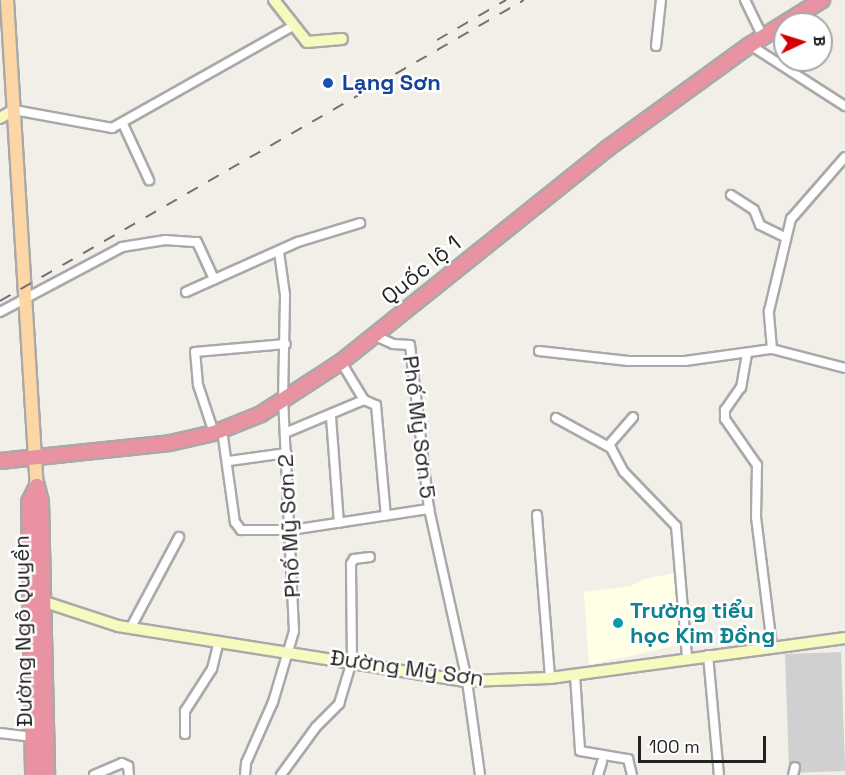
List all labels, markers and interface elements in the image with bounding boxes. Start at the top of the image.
north arrow [773,12,833,72]
text: B [809,35,830,47]
place label: Lạng Sơn [342,70,441,96]
marker: Lạng Sơn [319,74,337,92]
street label: Quốc lộ 1 [376,230,466,310]
street label: Phố Mỹ Sơn 5 [397,354,441,500]
street label: Phố Mỹ Sơn 2 [272,453,306,599]
street label: Đường Ngô Quyền [8,535,38,727]
place label: Trường tiểu học Kim Đồng [630,597,775,648]
marker: Trường tiểu học Kim Đồng [611,616,625,630]
street label: Đường Mỹ Sơn [329,644,485,692]
scale bar [641,724,768,762]
text: 100 m [649,735,700,758]

